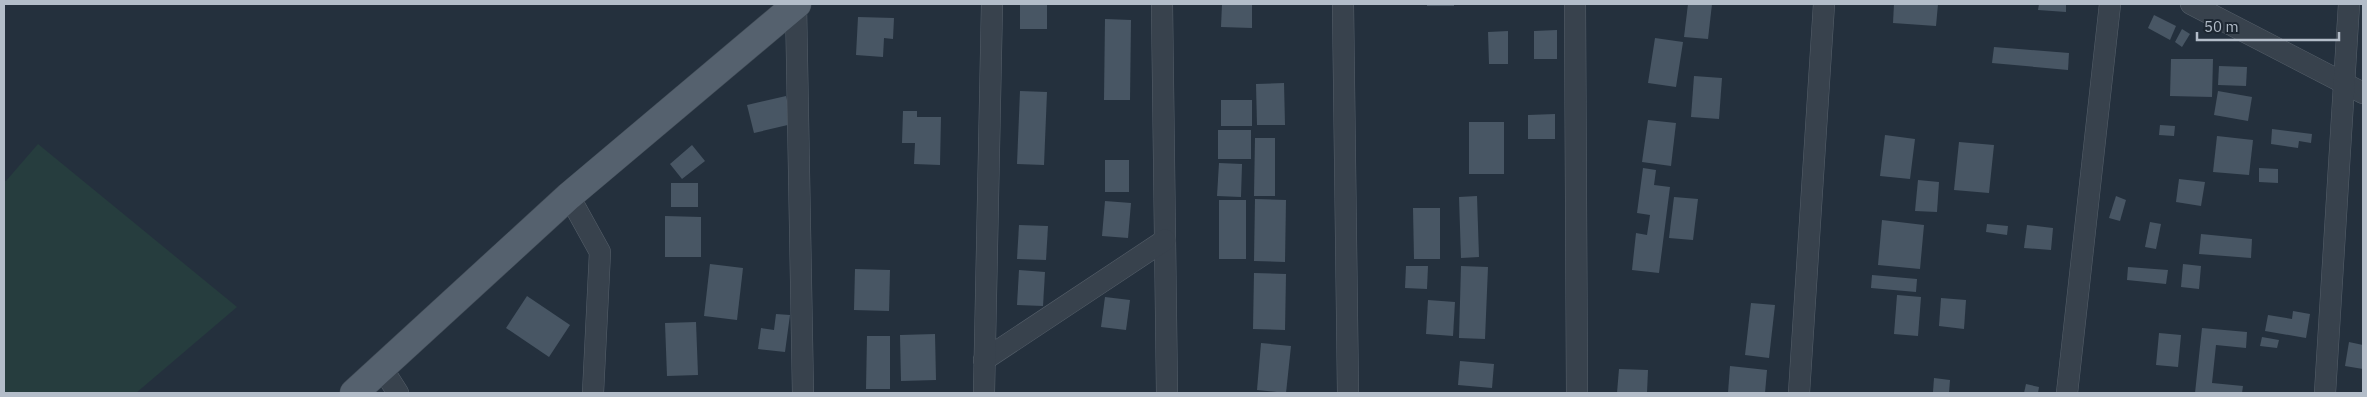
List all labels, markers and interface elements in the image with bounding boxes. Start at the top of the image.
scale bar [2197,10,2340,42]
text: 50 m [2204,17,2239,36]

